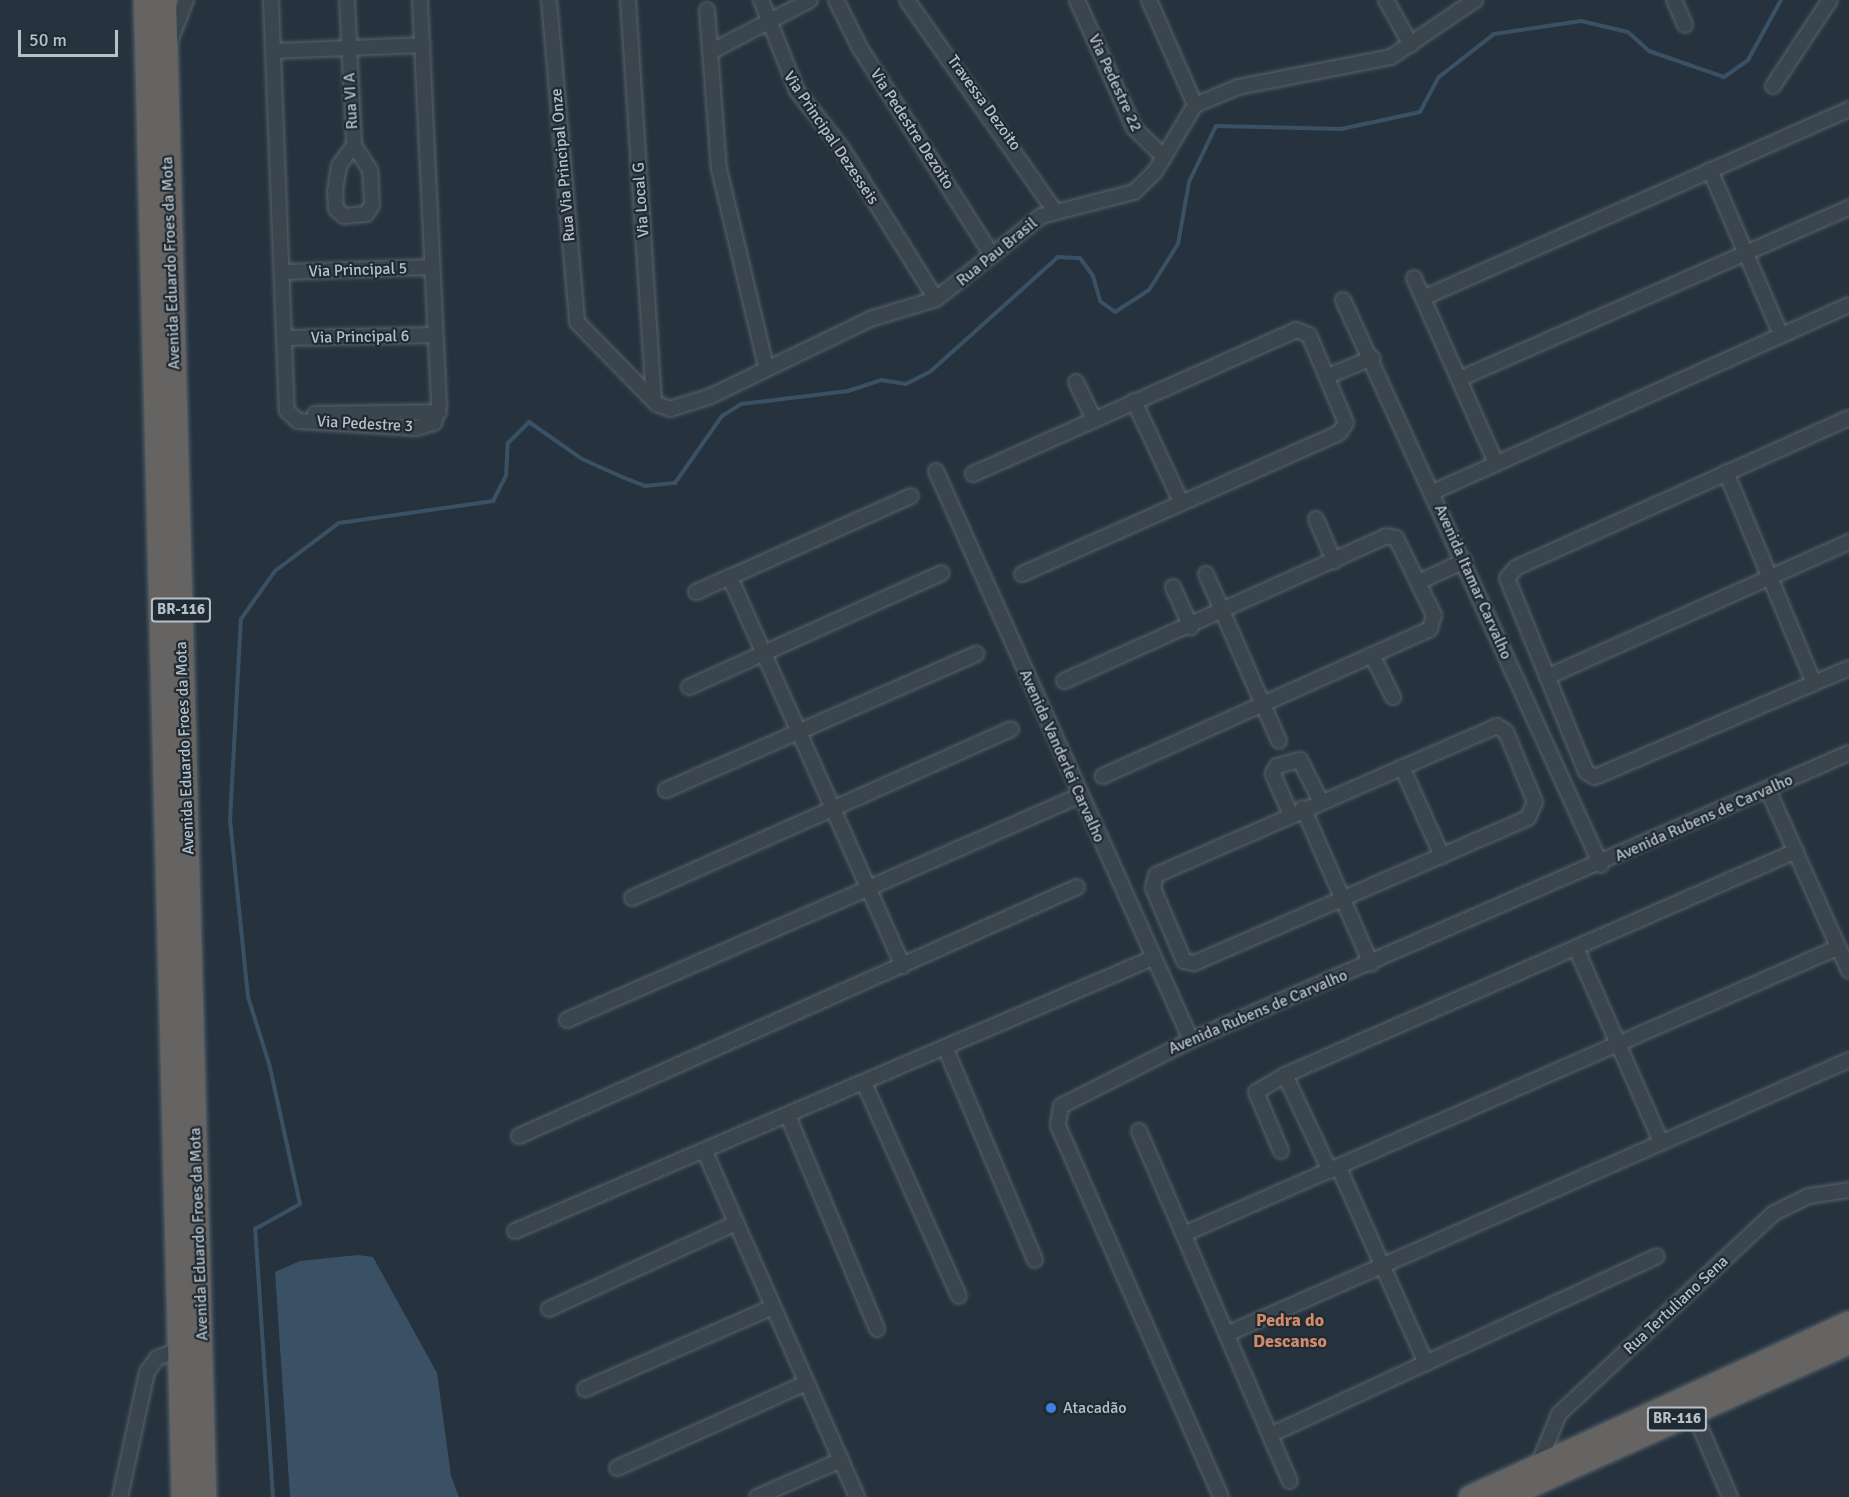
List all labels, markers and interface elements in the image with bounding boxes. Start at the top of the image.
scale bar [21,18,122,56]
text: 50 m [29,29,67,51]
street label: Via Pedestre 22 [1084,31,1146,135]
street label: Travessa Dezoito [943,52,1025,154]
street label: Via Pedestre Dezoito [866,65,958,193]
street label: Via Principal Dezesseis [779,68,883,208]
street label: Rua VI A [340,72,362,130]
street label: Rua Via Principal Onze [547,88,579,242]
street label: Avenida Eduardo Froes da Mota [158,156,184,370]
street label: Via Local G [629,162,653,238]
street label: Rua Pau Brasil [953,214,1041,290]
street label: Via Principal 5 [308,259,408,281]
street label: Via Principal 6 [310,327,410,347]
street label: Via Pedestre 3 [316,412,414,436]
street label: Avenida Itamar Carvalho [1430,502,1516,662]
road number: BR-116 [150,598,213,622]
street label: Avenida Eduardo Froes da Mota [172,641,198,855]
street label: Avenida Vanderlei Carvalho [1015,667,1109,845]
street label: Avenida Rubens de Carvalho [1612,770,1796,866]
street label: Avenida Rubens de Carvalho [1166,966,1350,1058]
street label: Avenida Eduardo Froes da Mota [186,1127,212,1341]
street label: Rua Tertuliano Sena [1620,1252,1732,1358]
district label: Pedra do Descanso [1253,1310,1327,1352]
place label: Atacadão [1063,1398,1127,1418]
marker: Atacadão [1044,1401,1058,1415]
road number: BR-116 [1646,1407,1708,1431]

